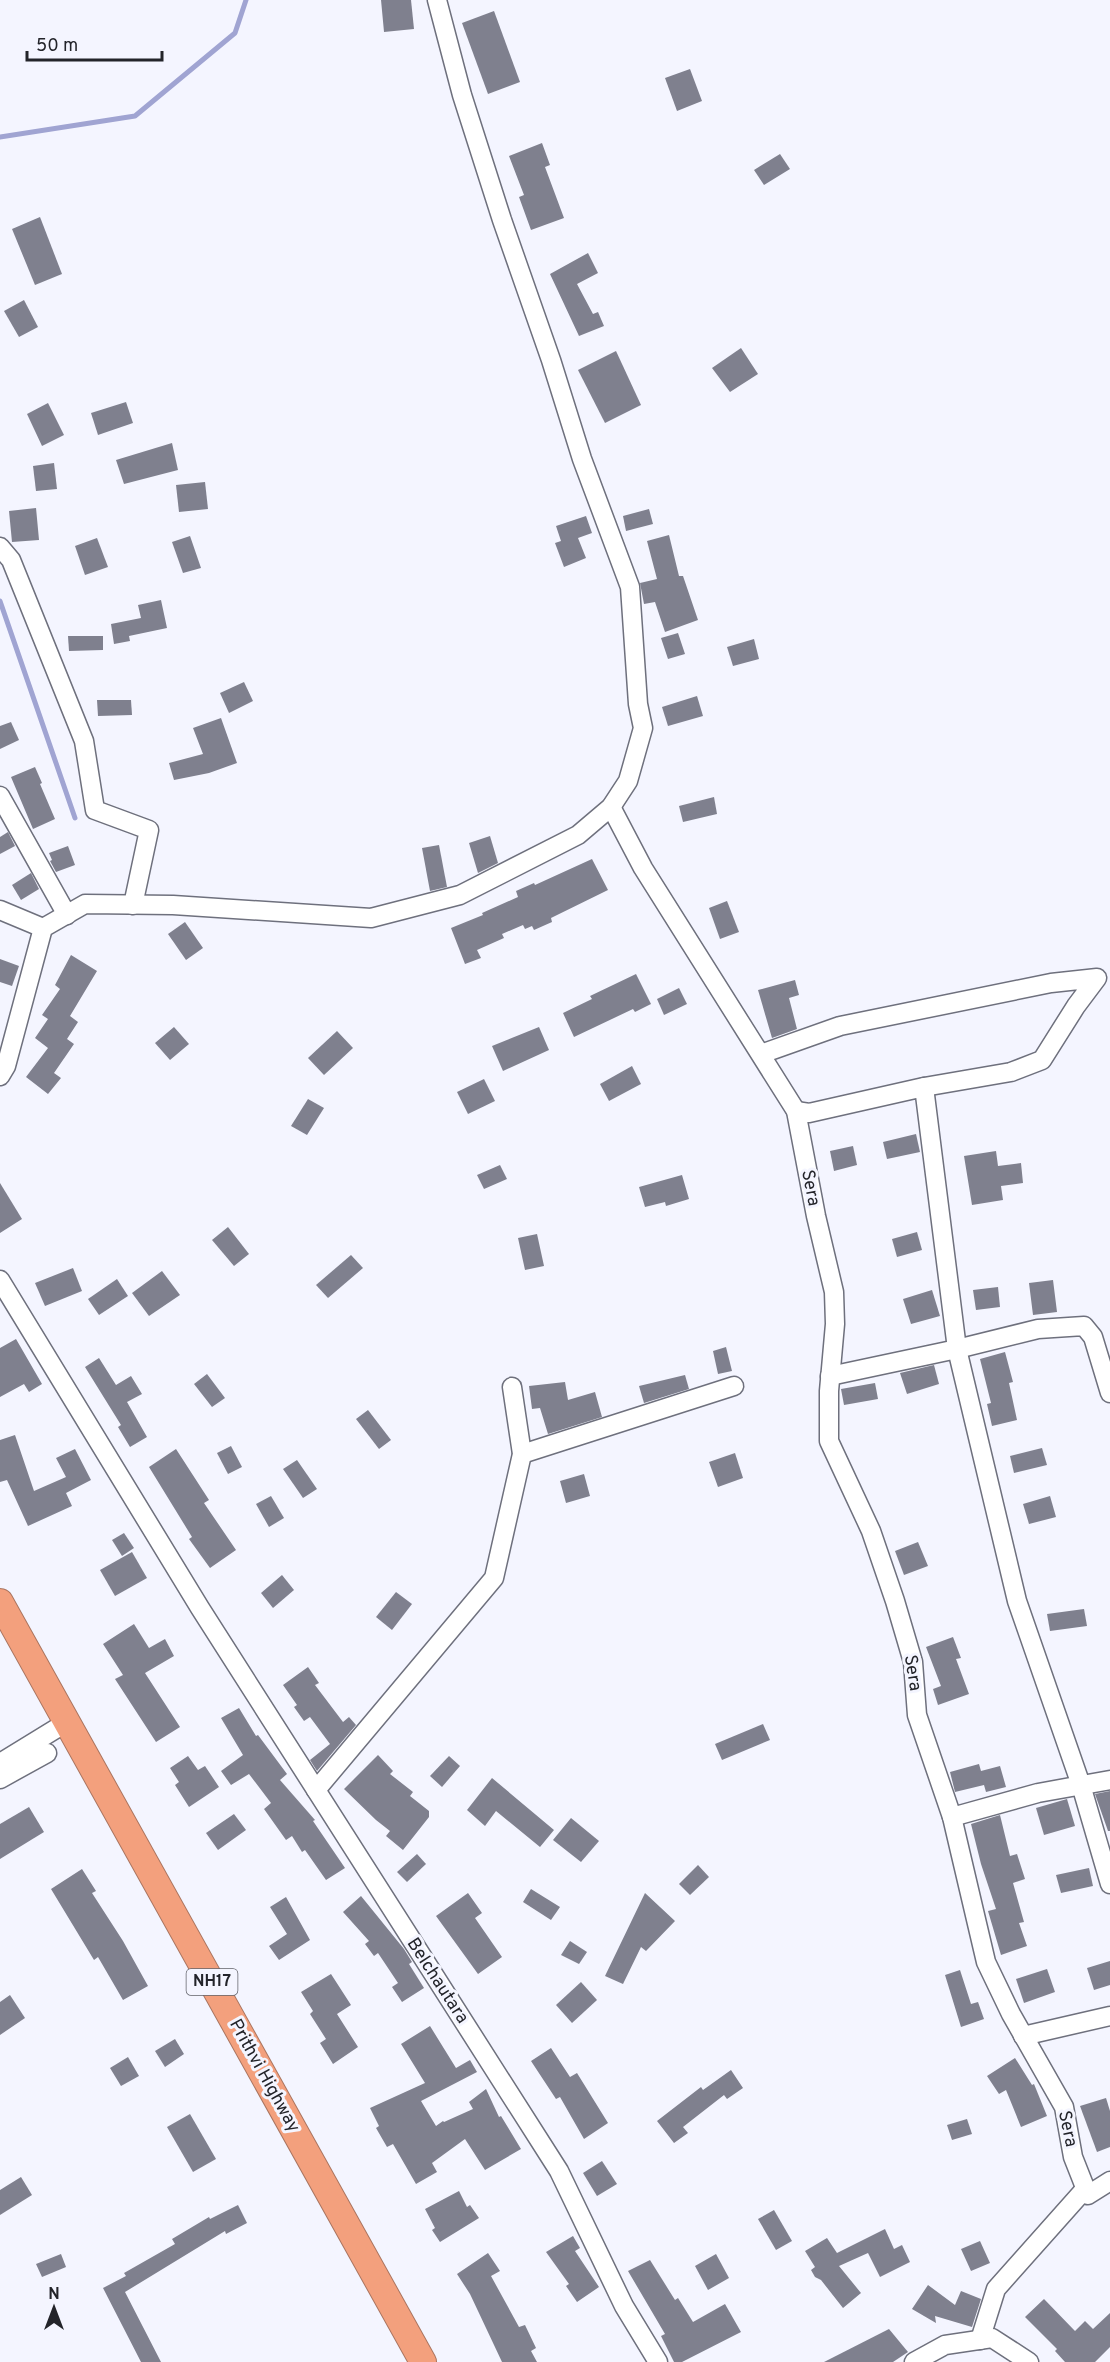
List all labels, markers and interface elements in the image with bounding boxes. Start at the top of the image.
scale bar [27,24,162,62]
text: 50 m [36,35,78,58]
street label: Sera [795,1168,825,1208]
street label: Sera [898,1653,926,1693]
street label: Belchautara [401,1934,473,2028]
road number: NH17 [186,1969,238,1995]
street label: Prithvi Highway [223,2015,305,2137]
street label: Sera [1052,2109,1082,2149]
north arrow [24,2278,84,2338]
text: N [48,2285,60,2305]

